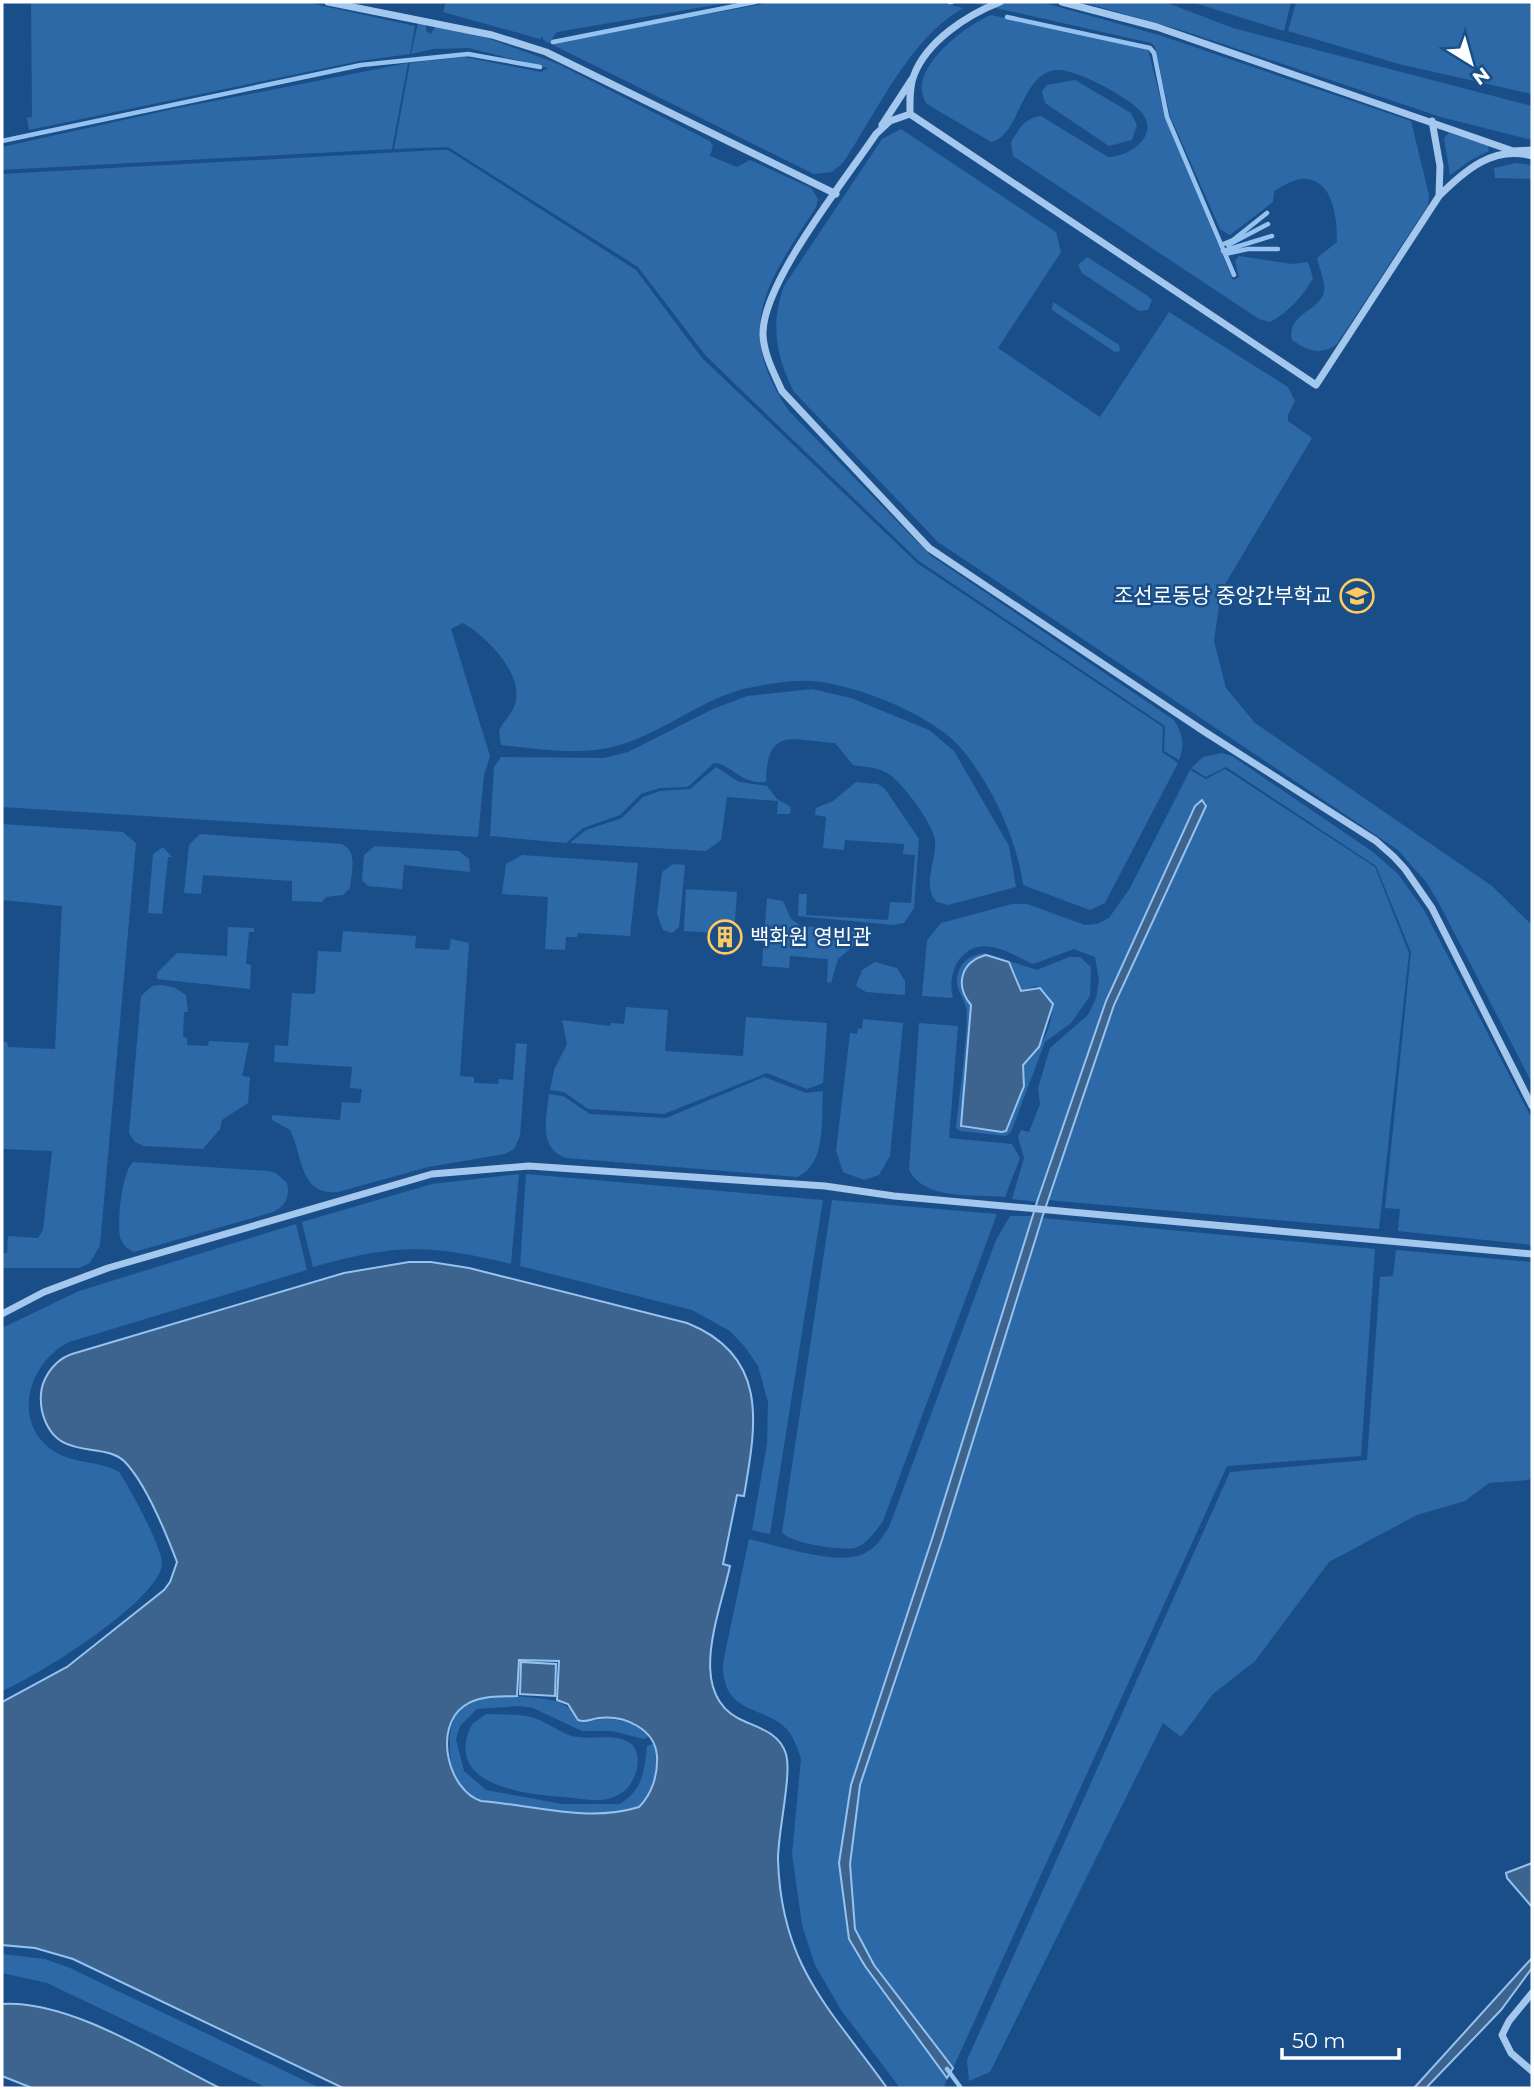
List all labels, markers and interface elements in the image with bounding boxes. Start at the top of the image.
north arrow [1436,28,1506,98]
text: N [1468,62,1494,90]
school or university icon: 조선로동당 중앙간부학교 [1338,577,1376,615]
place label: 조선로동당 중앙간부학교 [1114,583,1332,608]
building icon: 백화원 영빈관 [706,918,744,956]
place label: 백화원 영빈관 [750,924,871,949]
scale bar [1282,2016,1399,2060]
text: 50 m [1292,2028,1346,2053]

